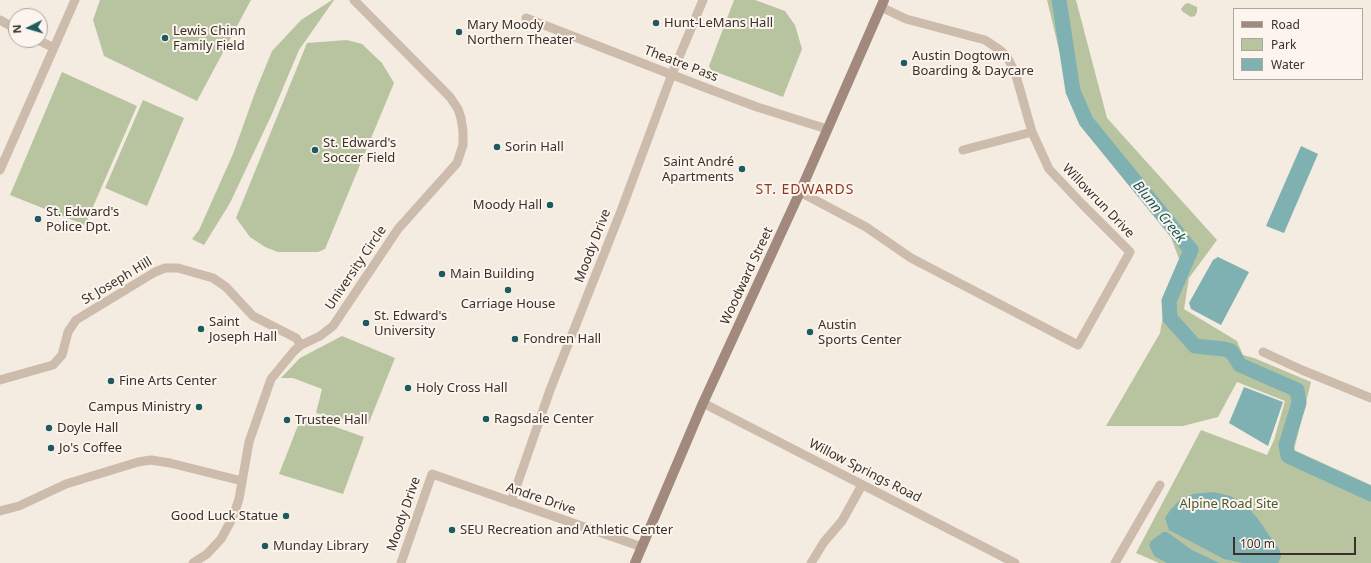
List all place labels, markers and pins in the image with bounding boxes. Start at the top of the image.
place label: Hunt-LeMans Hall [664,15,773,31]
place label: Mary Moody Northern Theater [467,17,574,48]
marker: Hunt-LeMans Hall [651,18,661,28]
place label: Lewis Chinn Family Field [173,23,246,54]
marker: Mary Moody Northern Theater [454,27,464,37]
marker: Lewis Chinn Family Field [160,33,170,43]
place label: Austin Dogtown Boarding & Daycare [912,48,1034,79]
marker: Austin Dogtown Boarding & Daycare [899,58,909,68]
place label: St. Edward's Soccer Field [323,135,396,166]
place label: Sorin Hall [505,139,564,155]
marker: Sorin Hall [492,142,502,152]
marker: St. Edward's Soccer Field [310,145,320,155]
place label: Saint André Apartments [662,154,734,185]
marker: Saint André Apartments [737,164,747,174]
place label: Moody Hall [473,197,542,213]
marker: Moody Hall [545,200,555,210]
place label: St. Edward's Police Dpt. [46,204,119,235]
marker: St. Edward's Police Dpt. [33,214,43,224]
place label: Main Building [450,266,534,282]
marker: Main Building [437,269,447,279]
marker: Carriage House [503,285,513,295]
place label: Carriage House [461,296,555,312]
place label: St. Edward's University [374,308,447,339]
place label: Saint Joseph Hall [209,314,277,345]
place label: Austin Sports Center [818,317,902,348]
marker: St. Edward's University [361,318,371,328]
marker: Saint Joseph Hall [196,324,206,334]
marker: Austin Sports Center [805,327,815,337]
place label: Fondren Hall [523,331,601,347]
marker: Fondren Hall [510,334,520,344]
place label: Fine Arts Center [119,373,217,389]
marker: Fine Arts Center [106,376,116,386]
place label: Holy Cross Hall [416,380,508,396]
marker: Holy Cross Hall [403,383,413,393]
place label: Campus Ministry [88,399,191,415]
marker: Campus Ministry [194,402,204,412]
place label: Ragsdale Center [494,411,594,427]
place label: Trustee Hall [295,412,368,428]
marker: Ragsdale Center [481,414,491,424]
marker: Trustee Hall [282,415,292,425]
place label: Doyle Hall [57,420,118,436]
marker: Doyle Hall [44,423,54,433]
place label: Jo's Coffee [59,440,122,456]
marker: Jo's Coffee [46,443,56,453]
place label: Good Luck Statue [171,508,278,524]
marker: Good Luck Statue [281,511,291,521]
place label: SEU Recreation and Athletic Center [460,522,673,538]
marker: SEU Recreation and Athletic Center [447,525,457,535]
place label: Munday Library [273,538,369,554]
marker: Munday Library [260,541,270,551]

